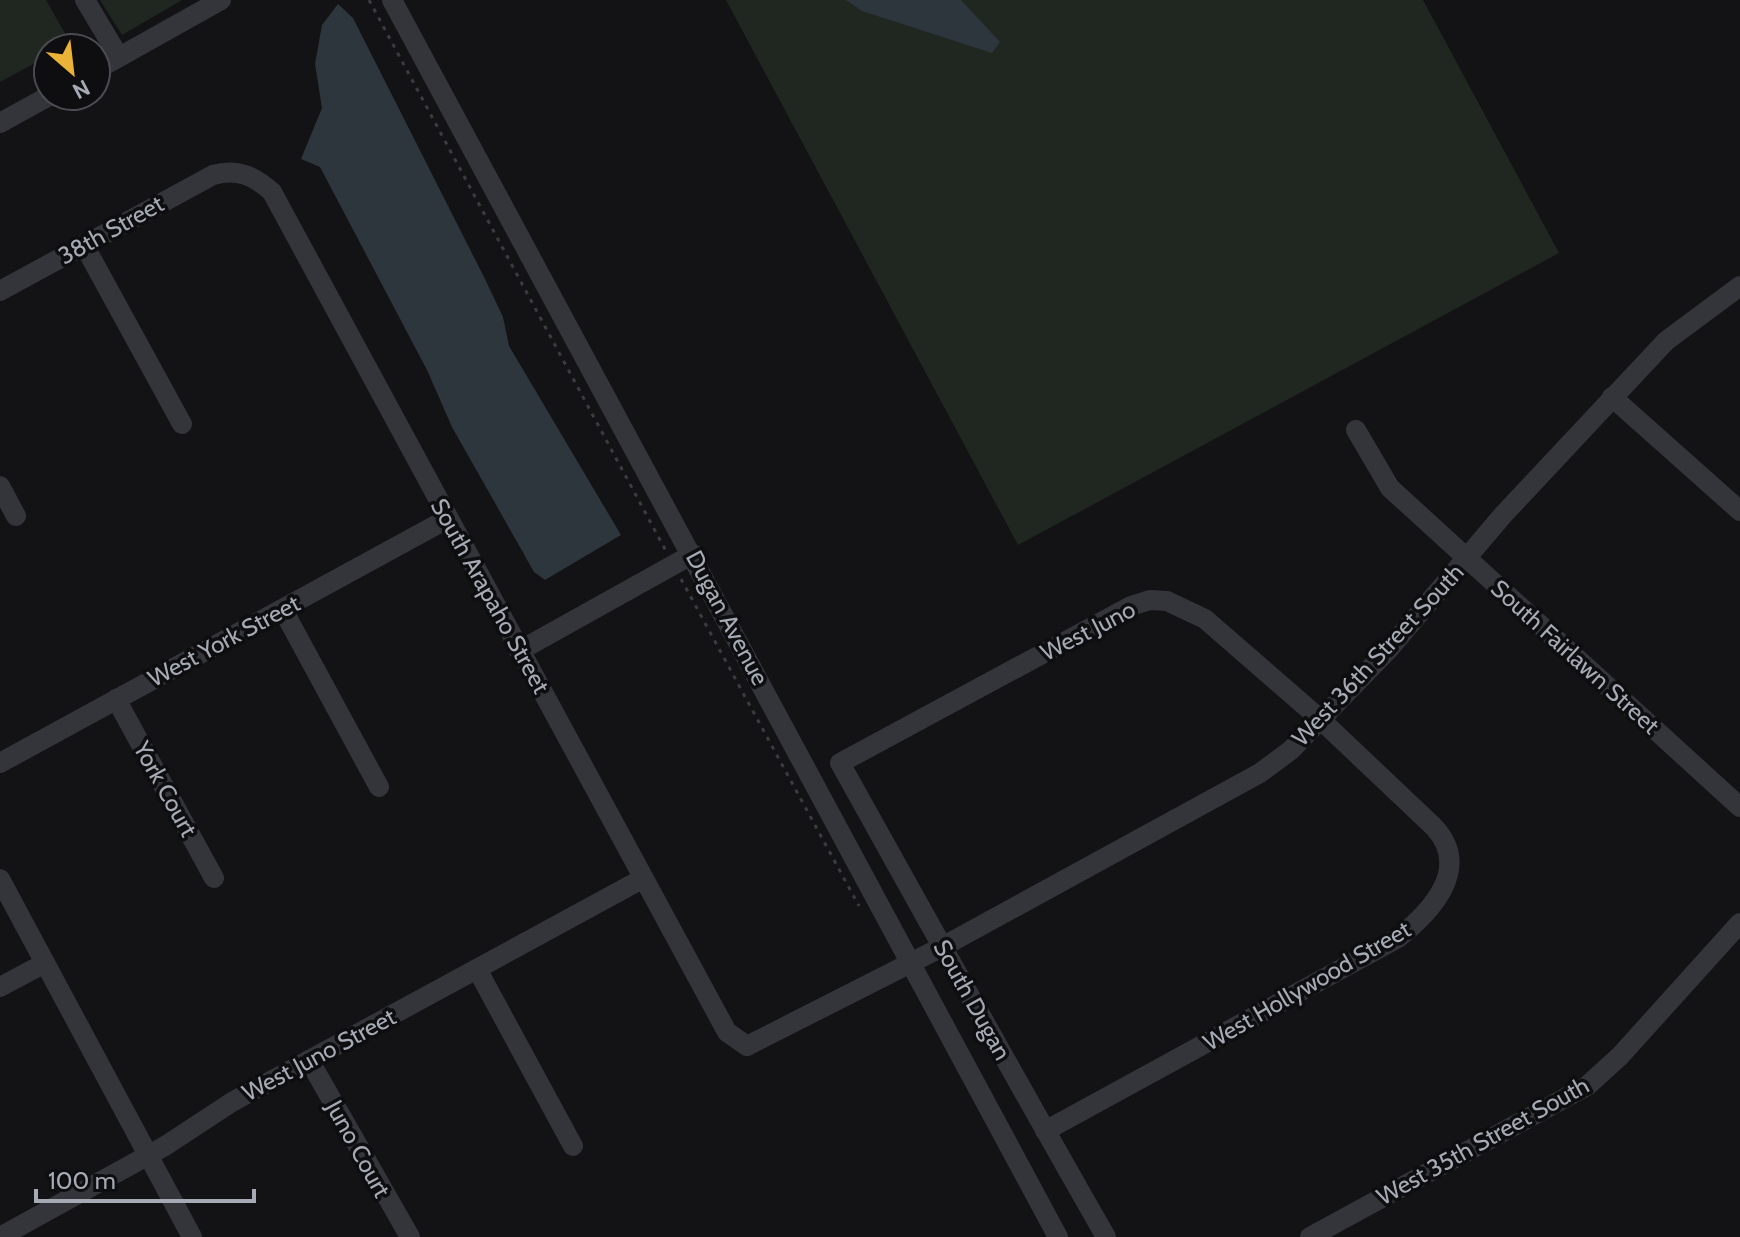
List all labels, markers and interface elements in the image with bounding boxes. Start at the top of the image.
north arrow [32,32,112,112]
text: N [68,74,94,105]
street label: 38th Street [53,189,168,270]
street label: South Arapaho Street [425,493,556,698]
street label: Dugan Avenue [680,545,775,690]
street label: West 36th Street South [1286,558,1470,752]
street label: South Fairlawn Street [1485,573,1665,740]
street label: West York Street [143,588,305,693]
street label: West Juno [1036,594,1140,667]
street label: York Court [127,735,203,841]
street label: West Hollywood Street [1198,914,1416,1057]
street label: South Dugan [928,935,1017,1065]
street label: West Juno Street [237,1002,400,1107]
street label: West 35th Street South [1372,1070,1594,1211]
street label: Juno Court [319,1094,397,1202]
scale bar [36,1153,254,1203]
text: 100 m [48,1166,116,1195]

